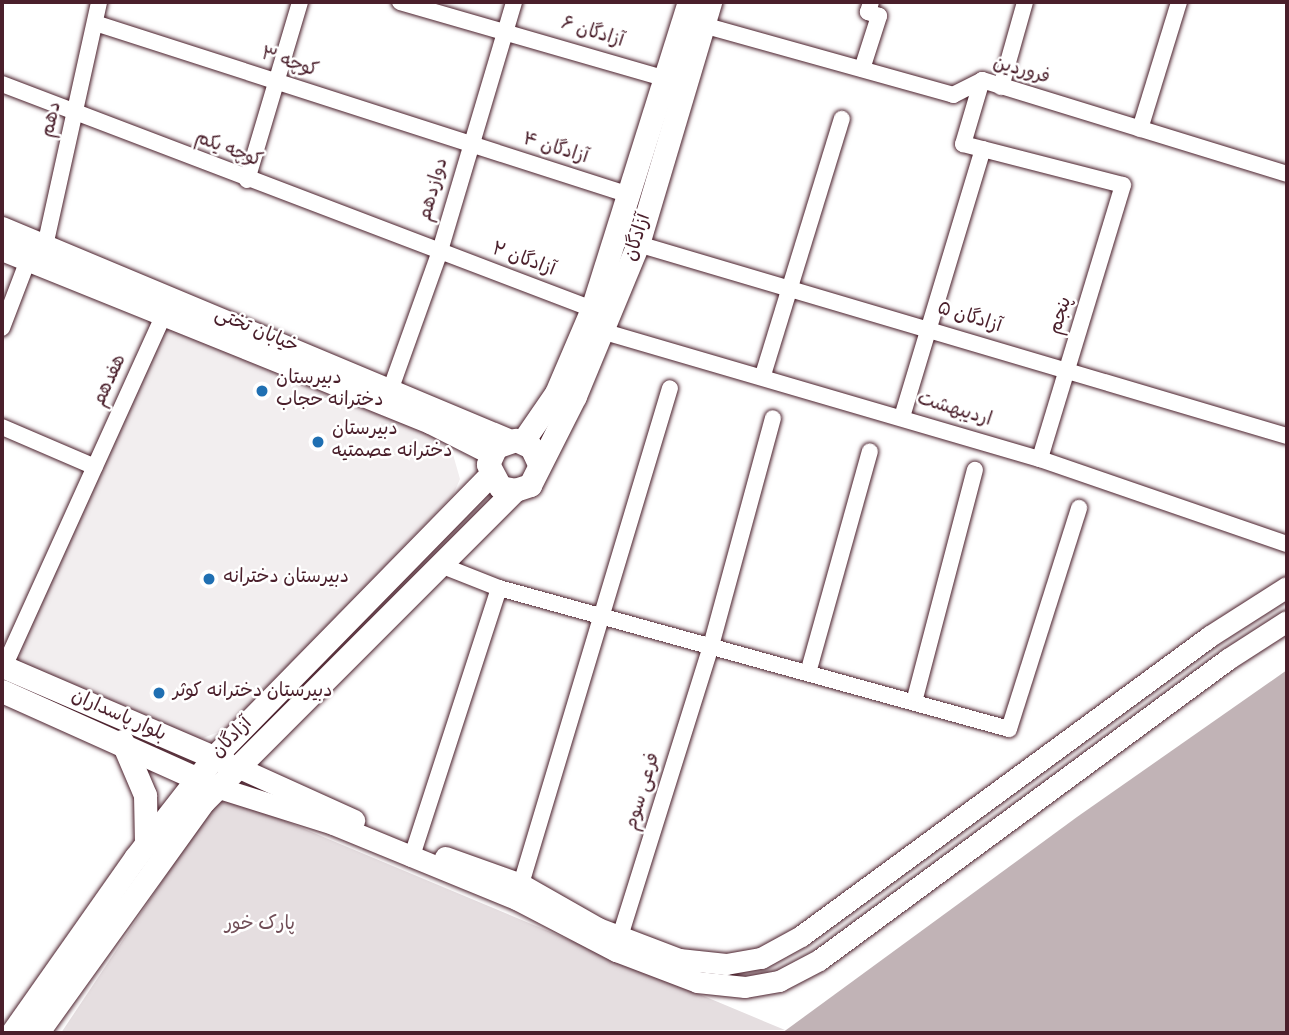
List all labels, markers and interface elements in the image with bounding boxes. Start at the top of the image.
street label: آزادگان ۶ [558,14,626,54]
street label: کوچه ۳ [258,44,320,84]
street label: فروردین [990,53,1052,91]
street label: دهم [38,100,68,140]
street label: کوچه یکم [191,128,265,174]
street label: آزادگان ۴ [520,129,590,171]
street label: دوازدهم [415,156,455,224]
street label: آزادگان [621,211,657,265]
street label: آزادگان ۲ [488,239,558,283]
street label: پنجم [1046,294,1078,338]
street label: آزادگان ۵ [934,298,1004,340]
street label: خیابان تختی [211,304,301,360]
street label: هفدهم [89,351,133,411]
place label: دبیرستان دخترانه حجاب [276,369,384,413]
marker: دبیرستان دخترانه حجاب [254,383,270,399]
street label: اردیبهشت [914,389,994,433]
place label: دبیرستان دخترانه عصمتیه [332,420,452,464]
marker: دبیرستان دخترانه عصمتیه [310,434,326,450]
place label: دبیرستان دخترانه [223,568,349,590]
marker: دبیرستان دخترانه [201,571,217,587]
place label: دبیرستان دخترانه کوثر [173,682,332,704]
marker: دبیرستان دخترانه کوثر [151,685,167,701]
street label: بلوار پاسداران [67,686,169,748]
street label: آزادگان [208,714,258,764]
street label: فرعی سوم [621,751,667,833]
park label: پارک خور [225,915,295,937]

